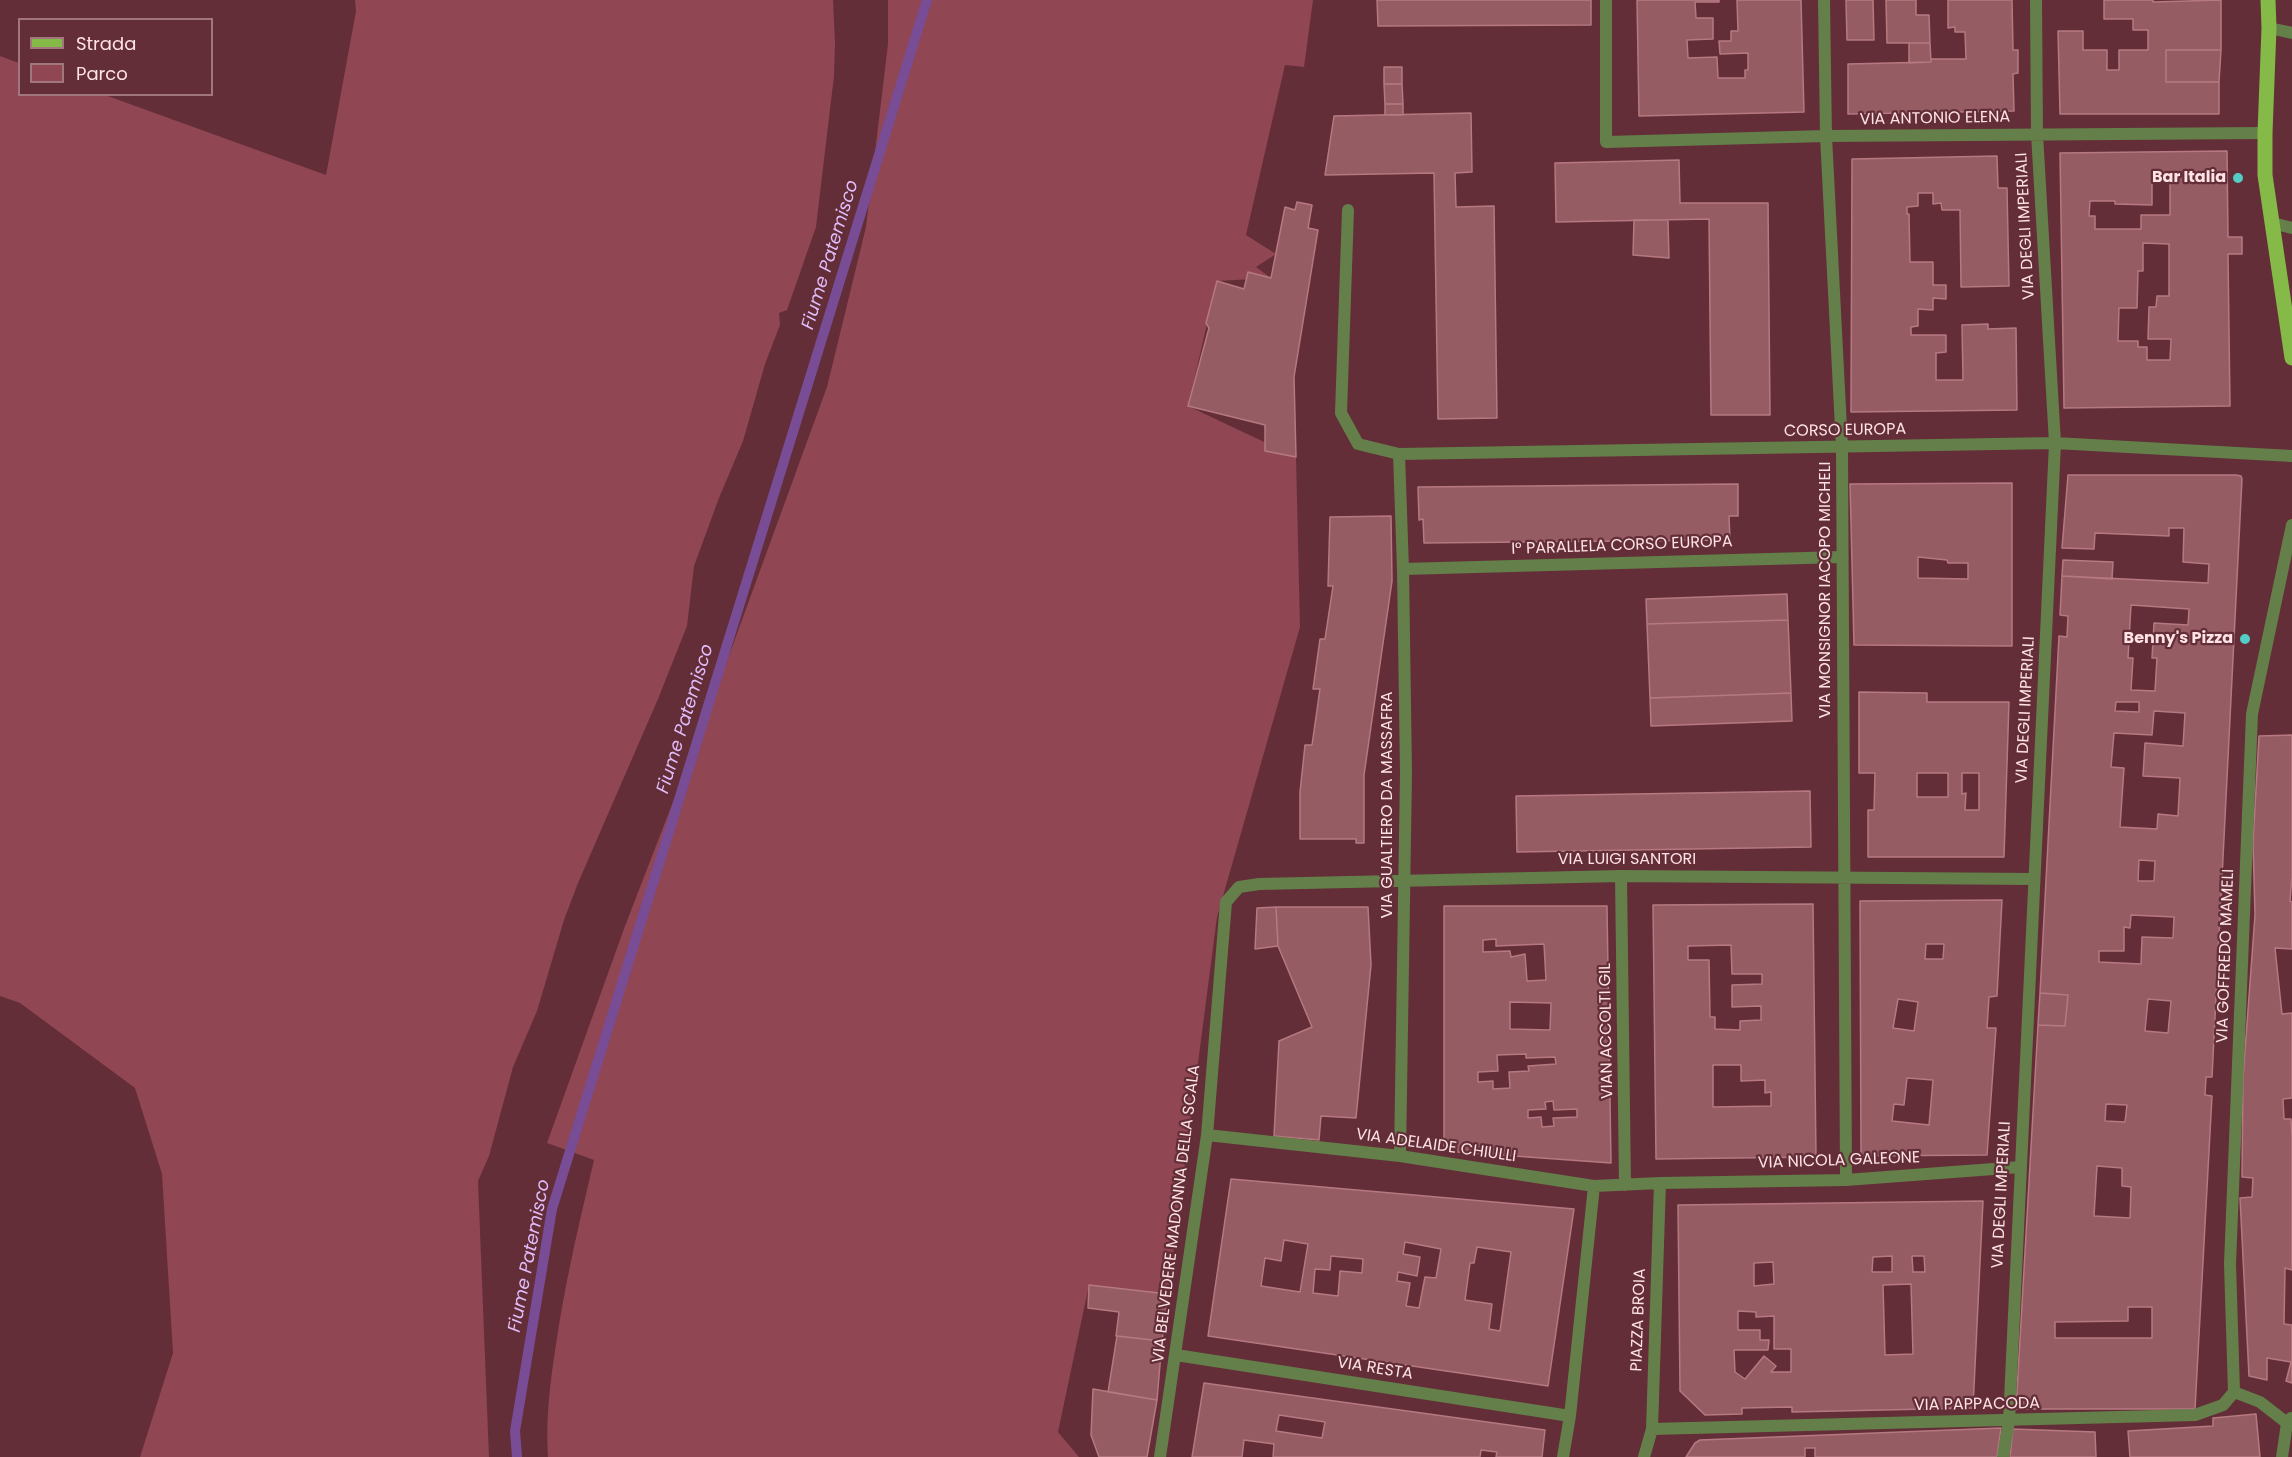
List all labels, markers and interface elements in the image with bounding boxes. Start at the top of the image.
legend [18,18,213,96]
text: Strada [76,31,136,56]
text: Parco [76,61,128,86]
street label: VIA ANTONIO ELENA [1860,108,2010,130]
street label: VIA DEGLI IMPERIALI [2013,152,2039,300]
place label: Bar Italia [2152,168,2226,188]
marker: Bar Italia [2231,171,2245,185]
water label: Fiume Patemisco [798,178,864,332]
street label: CORSO EUROPA [1784,420,1906,442]
street label: VIA MONSIGNOR IACOPO MICHELI [1816,462,1836,718]
street label: I° PARALLELA CORSO EUROPA [1511,533,1733,559]
place label: Benny's Pizza [2124,629,2233,649]
marker: Benny's Pizza [2238,632,2252,646]
street label: VIA DEGLI IMPERIALI [2013,636,2039,784]
water label: Fiume Patemisco [653,642,719,796]
street label: VIA GUALTIERO DA MASSAFRA [1378,691,1398,919]
street label: VIA LUIGI SANTORI [1558,850,1696,870]
street label: VIA GOFFREDO MAMELI [2213,868,2239,1044]
street label: VIAN ACCOLTI GIL [1596,963,1618,1099]
street label: VIA BELVEDERE MADONNA DELLA SCALA [1149,1064,1205,1364]
street label: VIA DEGLI IMPERIALI [1989,1121,2015,1269]
street label: VIA ADELAIDE CHIULLI [1355,1125,1517,1167]
street label: VIA NICOLA GALEONE [1758,1149,1920,1173]
water label: Fiume Patemisco [505,1178,555,1334]
street label: PIAZZA BROIA [1628,1268,1650,1372]
street label: VIA RESTA [1336,1354,1414,1384]
street label: VIA PAPPACODA [1914,1394,2040,1416]

